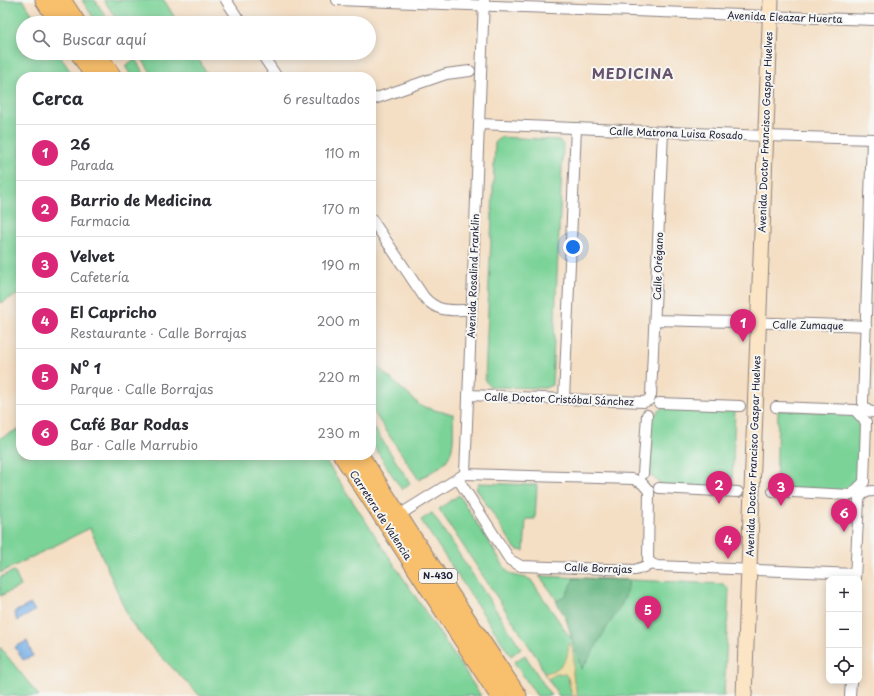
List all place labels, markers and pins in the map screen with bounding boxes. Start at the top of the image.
pin: 1 [730,309,756,342]
pin: 2 [706,471,732,504]
pin: 3 [768,473,794,506]
pin: 6 [831,499,857,532]
pin: 4 [715,526,741,559]
pin: 5 [635,596,661,629]

